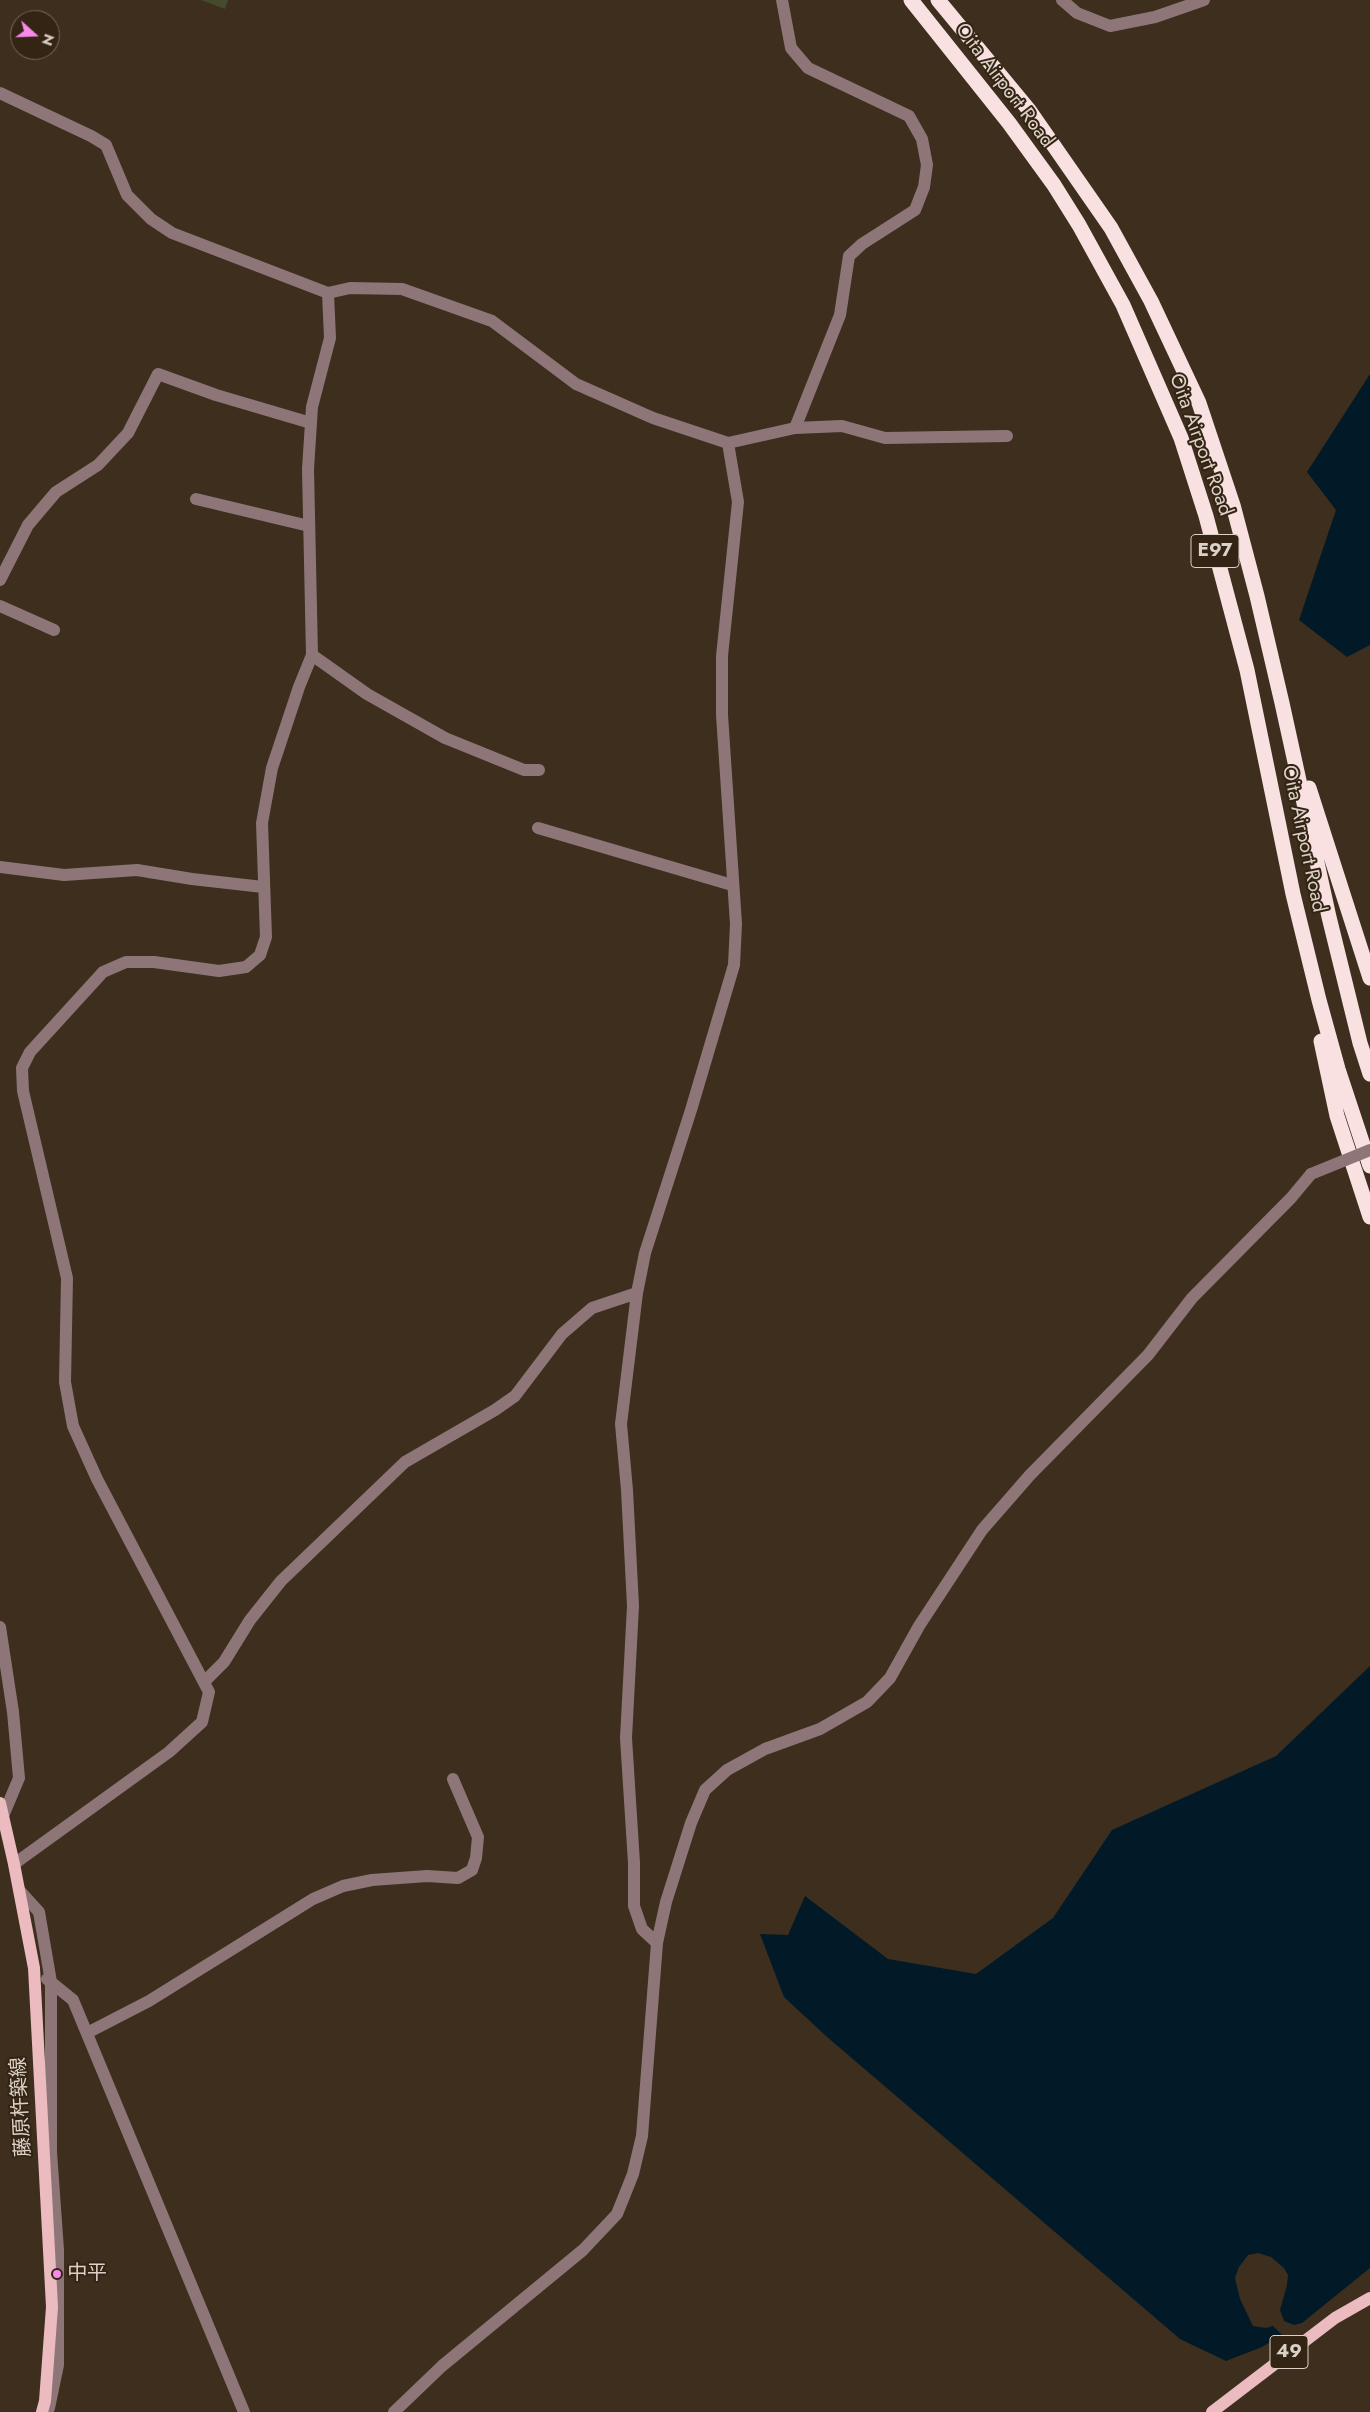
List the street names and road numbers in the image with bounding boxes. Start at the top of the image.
street label: Oita Airport Road [949,19,1059,153]
street label: Oita Airport Road [1163,371,1237,519]
road number: E97 [1191,534,1239,568]
street label: Oita Airport Road [1276,763,1330,915]
street label: 藤原杵築線 [7,2056,37,2158]
road number: 49 [1270,2336,1308,2368]

